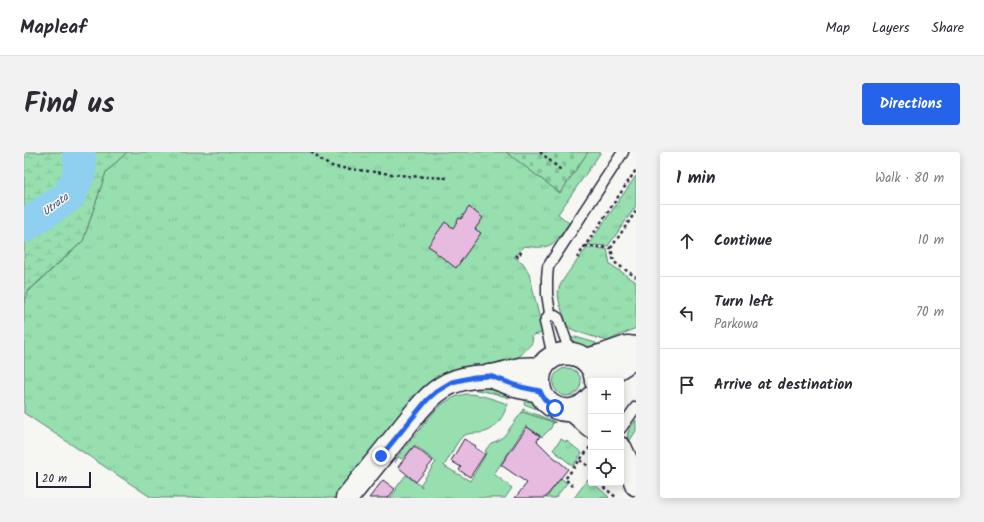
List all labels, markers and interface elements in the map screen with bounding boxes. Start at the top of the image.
text: Mapleaf [20,13,87,43]
text: Map [826,17,850,39]
text: Layers [872,17,910,39]
text: Share [932,17,964,39]
text: Find us [24,82,115,127]
button: Directions [862,83,960,125]
text: 1 min [676,165,715,192]
text: Walk · 80 m [875,168,944,189]
water label: Utrata [39,188,73,221]
text: Continue [714,229,772,253]
icon: ahead [676,230,698,252]
text: 10 m [918,230,944,251]
text: Turn left [714,290,774,314]
icon: left [676,302,698,324]
text: 70 m [916,302,944,323]
text: Parkowa [714,314,758,335]
text: Arrive at destination [714,373,853,397]
icon: arrive [676,374,698,396]
map controls [588,378,624,486]
button: + [588,378,624,414]
route start [546,399,564,417]
button: − [588,414,624,450]
route end [372,447,390,465]
button: locate [588,450,624,486]
scale bar [36,470,91,489]
text: 20 m [42,470,67,488]

